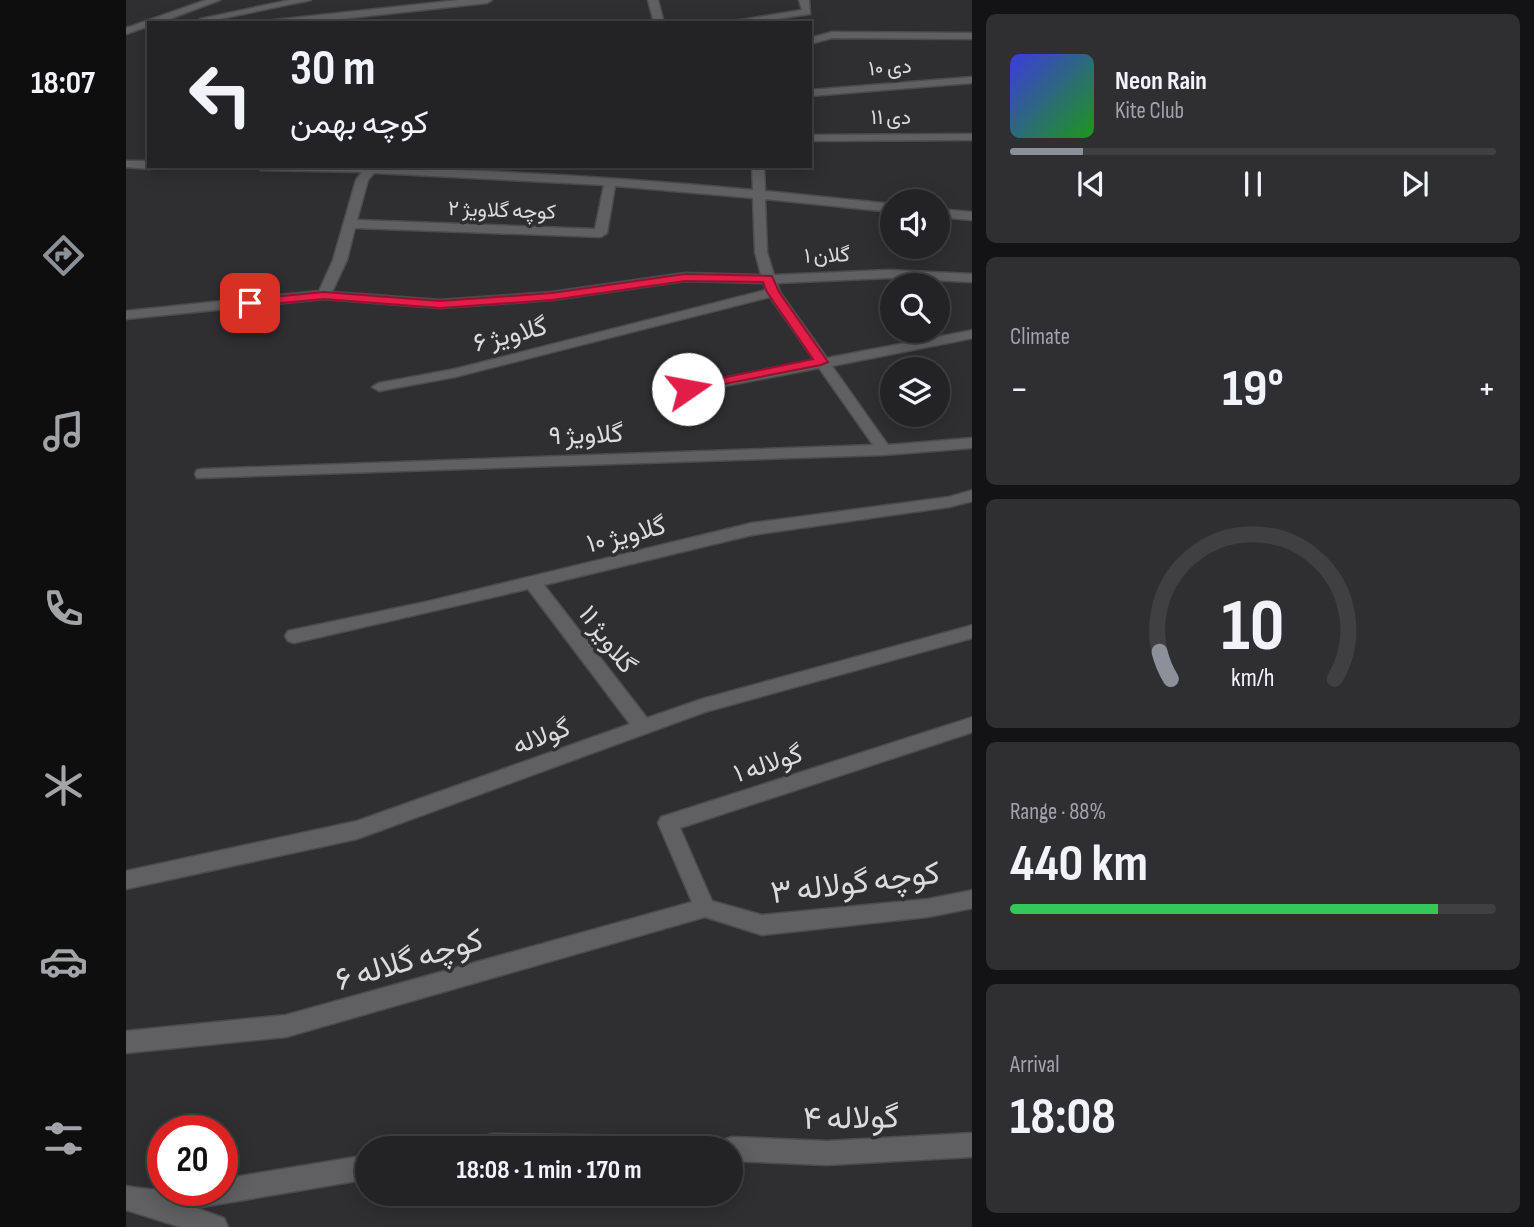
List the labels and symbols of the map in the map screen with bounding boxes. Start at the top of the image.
street label: دی ۱۰ [868,54,912,81]
street label: دی ۱۱ [871,105,911,130]
street label: کوچه گلاویژ ۲ [448,196,556,226]
street label: گلان ۱ [804,242,850,269]
pin [220,273,280,333]
street label: گلاویژ ۶ [470,311,550,360]
position arrow [651,352,725,426]
street label: گلاویژ ۹ [548,419,624,452]
street label: گلاویژ ۱۰ [584,511,669,560]
street label: گلاویژ ۱۱ [571,600,642,680]
street label: گولاله [509,713,574,762]
street label: گولاله ۱ [730,739,807,790]
street label: کوچه گولاله ۳ [768,854,942,914]
street label: کوچه گلاله ۶ [331,921,488,1001]
street label: گولاله ۴ [803,1098,899,1139]
speed limit sign: 20 [147,1115,238,1206]

